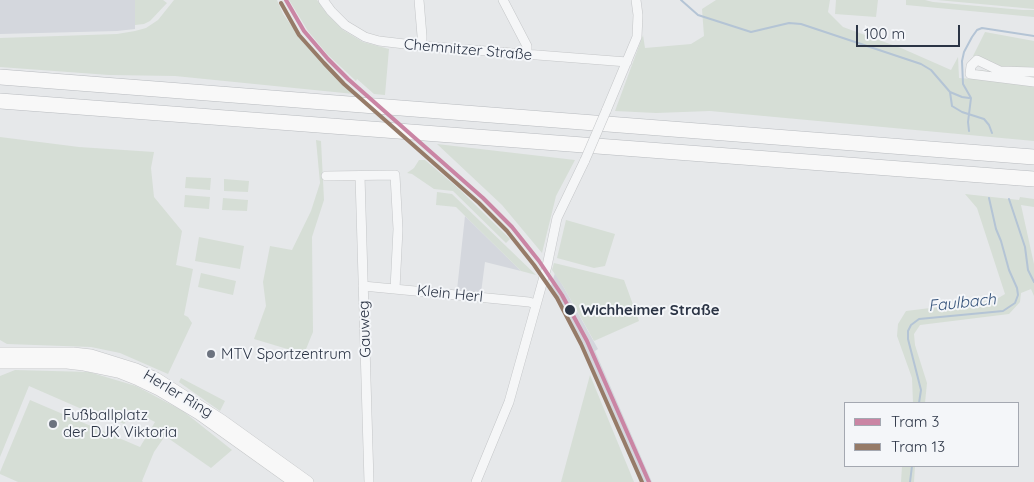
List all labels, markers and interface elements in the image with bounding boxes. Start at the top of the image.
scale bar [859,15,963,47]
text: 100 m [864,24,905,43]
street label: Chemnitzer Straße [403,35,533,65]
street label: Klein Herl [416,282,484,306]
water label: Faulbach [927,290,997,316]
street label: Gauweg [355,300,375,358]
place label: Wichheimer Straße [581,301,720,319]
marker: Wichheimer Straße [563,303,577,317]
place label: MTV Sportzentrum [221,345,351,363]
marker: MTV Sportzentrum [205,348,217,360]
street label: Herler Ring [140,366,216,422]
legend [844,402,1019,467]
place label: Fußballplatz der DJK Viktoria [63,406,177,441]
text: Tram 3 [891,412,939,431]
marker: Fußballplatz der DJK Viktoria [47,418,59,430]
text: Tram 13 [891,437,945,456]

